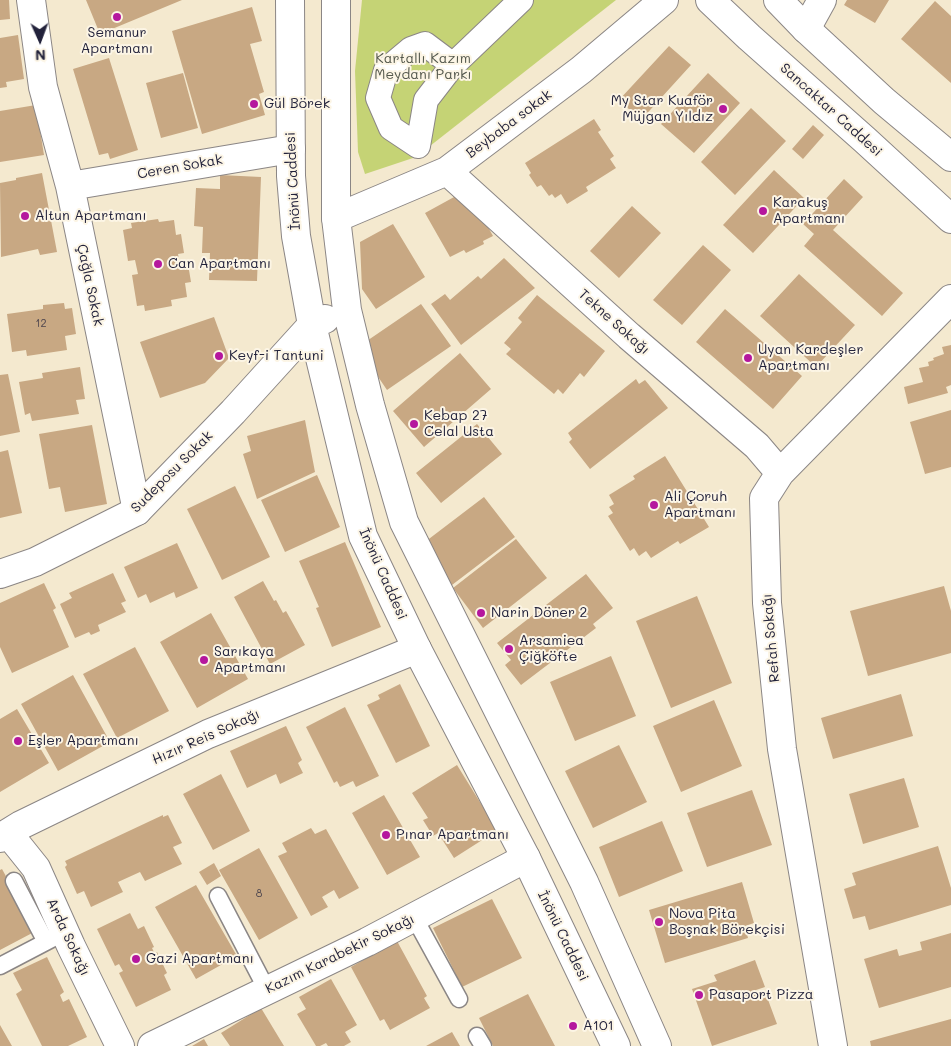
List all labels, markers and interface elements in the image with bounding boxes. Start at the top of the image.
marker: Semanur Apartmanı [111,11,123,23]
north arrow [15,15,65,65]
place label: Semanur Apartmanı [81,25,153,58]
text: N [35,46,46,65]
park label: Kartallı Kazım Meydanı Parkı [374,51,472,84]
street label: Sancaktar Caddesi [777,60,885,160]
street label: Beybaba sokak [463,86,555,162]
place label: My Star Kuaför Müjgan Yıldız [611,93,713,125]
place label: Gül Börek [264,96,330,112]
marker: Gül Börek [248,98,260,110]
marker: My Star Kuaför Müjgan Yıldız [717,103,729,115]
street label: İnönü Caddesi [282,131,304,231]
street label: Ceren Sokak [136,151,224,183]
place label: Karakuş Apartmanı [773,195,845,228]
marker: Karakuş Apartmanı [757,205,769,217]
place label: Altun Apartmanı [35,208,147,224]
marker: Altun Apartmanı [19,210,31,222]
street label: Çağla Sokak [73,243,107,327]
place label: Can Apartmanı [168,256,271,272]
marker: Can Apartmanı [152,258,164,270]
street label: Tekne Sokağı [575,286,653,358]
house number: 12 [35,317,47,331]
place label: Uyan Kardeşler Apartmanı [758,342,863,374]
place label: Keyf-i Tantuni [229,348,324,364]
marker: Keyf-i Tantuni [213,350,225,362]
marker: Uyan Kardeşler Apartmanı [742,352,754,364]
place label: Kebap 27 Celal Usta [424,408,494,441]
marker: Kebap 27 Celal Usta [408,418,420,430]
street label: Sudeposu Sokak [128,428,216,516]
place label: Ali Çoruh Apartmanı [664,489,736,522]
marker: Ali Çoruh Apartmanı [648,499,660,511]
street label: İnönü Caddesi [355,526,411,622]
street label: Refah Sokağı [759,593,783,683]
place label: Narin Döner 2 [491,605,587,621]
marker: Narin Döner 2 [475,607,487,619]
place label: Arsamiea Çiğköfte [519,633,584,666]
marker: Arsamiea Çiğköfte [503,643,515,655]
place label: Sarıkaya Apartmanı [214,644,286,676]
marker: Sarıkaya Apartmanı [198,654,210,666]
street label: Hızır Reis Sokağı [150,706,262,768]
place label: Eşler Apartmanı [28,733,139,749]
marker: Eşler Apartmanı [12,735,24,747]
place label: Pınar Apartmanı [396,827,509,843]
marker: Pınar Apartmanı [380,829,392,841]
house number: 8 [256,887,262,901]
street label: İnönü Caddesi [534,888,592,984]
street label: Arda Sokağı [43,896,93,978]
place label: Nova Pita Boşnak Börekçisi [669,906,785,939]
street label: Kazım Karabekir Sokağı [263,911,417,997]
marker: Nova Pita Boşnak Börekçisi [653,916,665,928]
place label: Gazi Apartmanı [146,951,254,967]
marker: Gazi Apartmanı [130,953,142,965]
place label: Pasaport Pizza [709,987,814,1003]
marker: Pasaport Pizza [693,989,705,1001]
place label: A101 [583,1018,614,1034]
marker: A101 [567,1020,579,1032]

